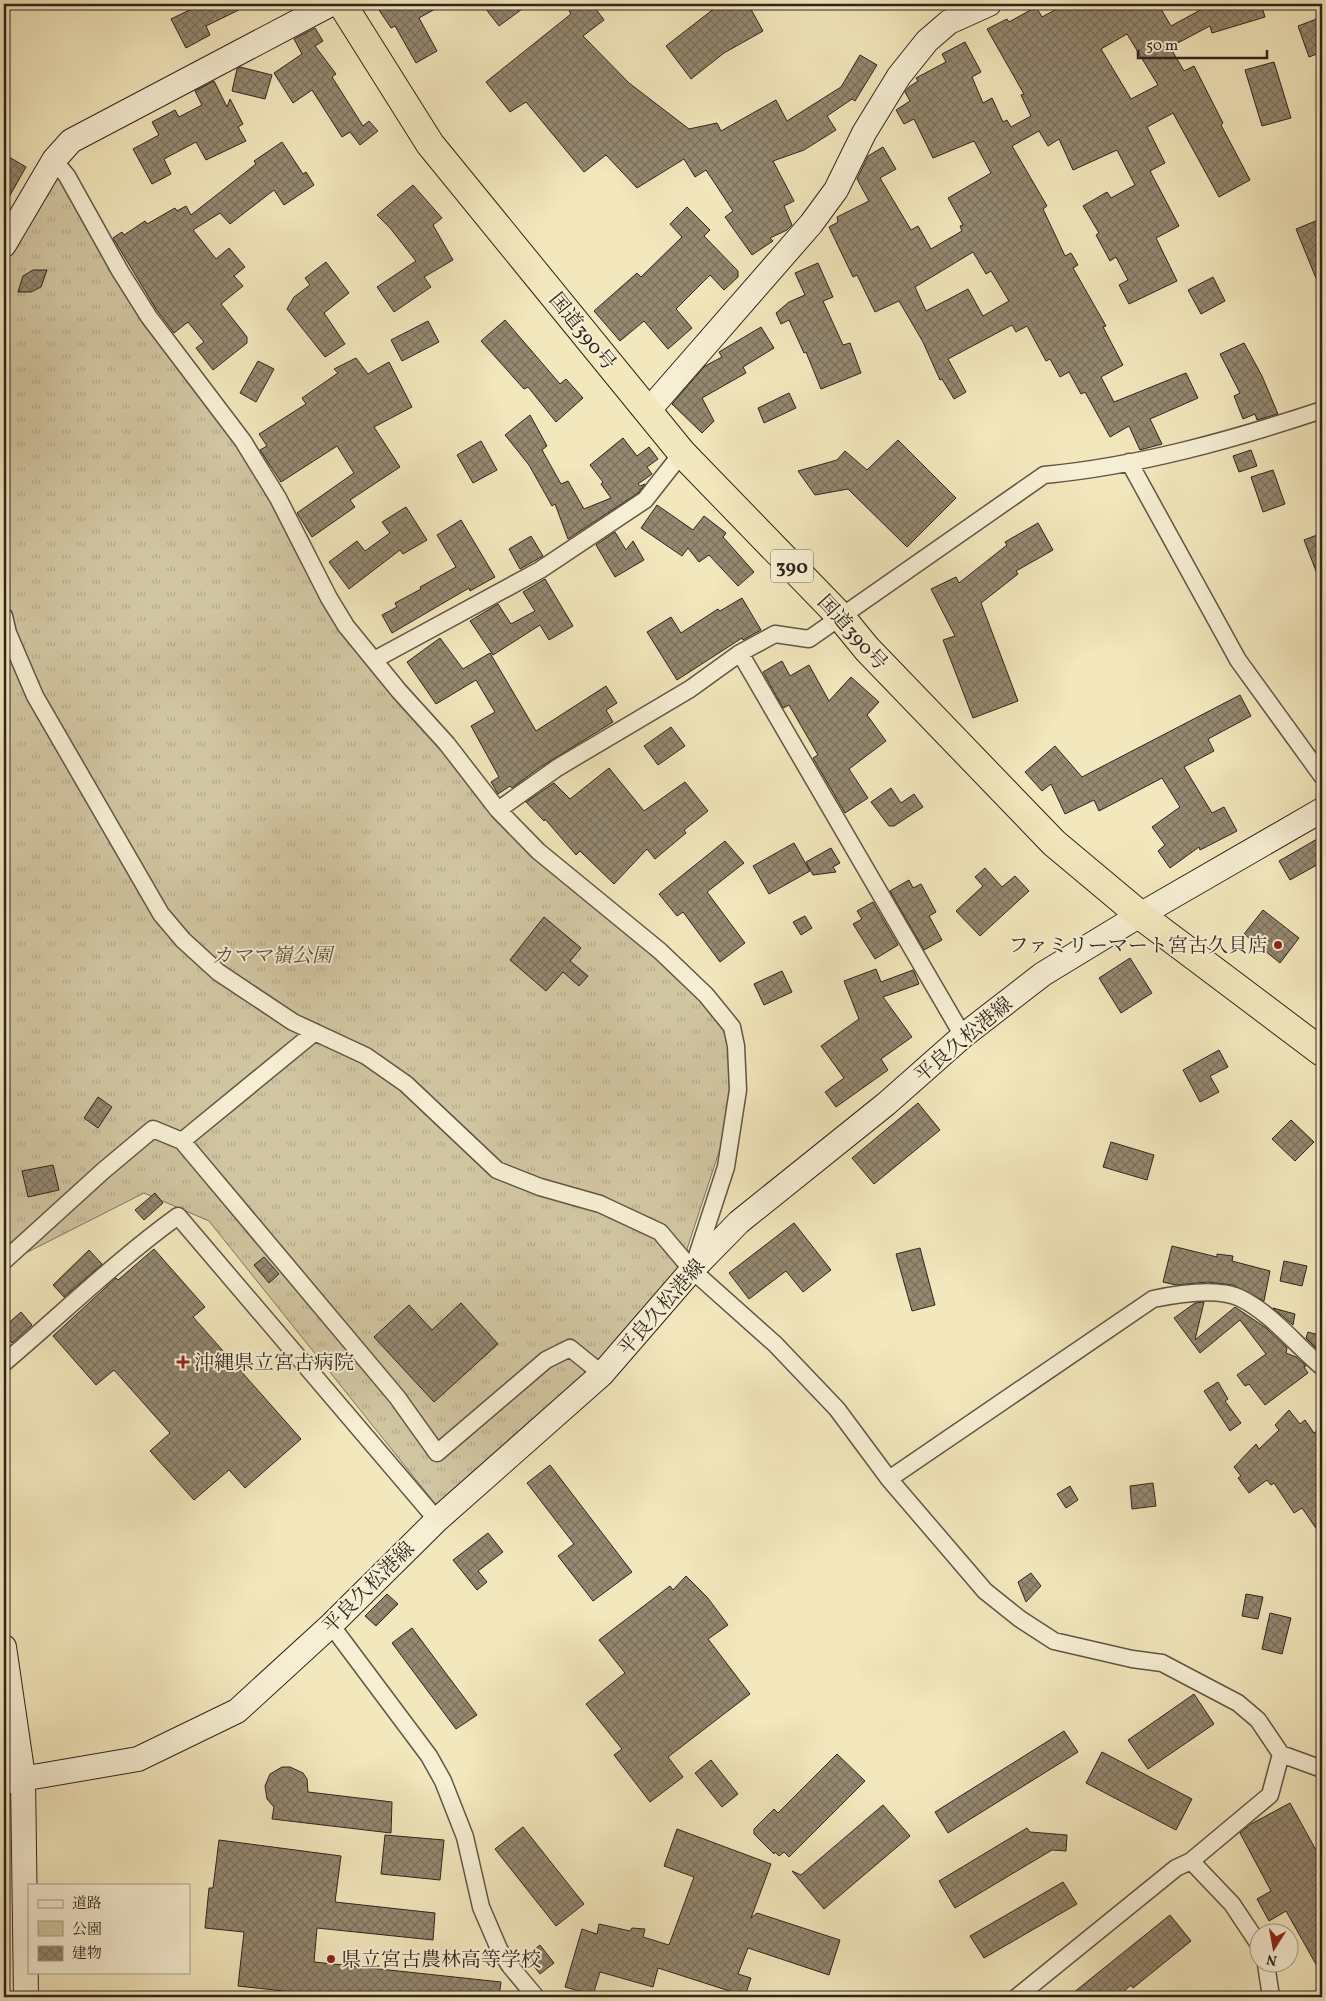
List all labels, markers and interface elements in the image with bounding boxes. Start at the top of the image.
scale bar [1138,28,1267,60]
text: 50 m [1146,36,1178,57]
street label: 国道390号 [541,287,621,377]
road number: 390 [771,550,813,582]
street label: 国道390号 [810,590,893,677]
place label: ファミリーマート宮古久貝店 [1008,933,1268,961]
marker: ファミリーマート宮古久貝店 [1272,939,1284,951]
park label: カママ嶺公園 [212,943,335,971]
street label: 平良久松港線 [909,991,1019,1090]
street label: 平良久松港線 [613,1254,712,1363]
place label: 沖縄県立宮古病院 [194,1350,354,1378]
marker: 沖縄県立宮古病院 [176,1355,190,1369]
street label: 平良久松港線 [317,1536,422,1641]
legend [28,1884,190,1974]
text: 道路 [72,1894,102,1915]
text: 公園 [72,1920,102,1941]
north arrow [1248,1924,1298,1974]
text: 建物 [72,1944,102,1965]
place label: 県立宮古農林高等学校 [341,1947,541,1975]
text: N [1265,1949,1279,1970]
marker: 県立宮古農林高等学校 [325,1953,337,1965]

